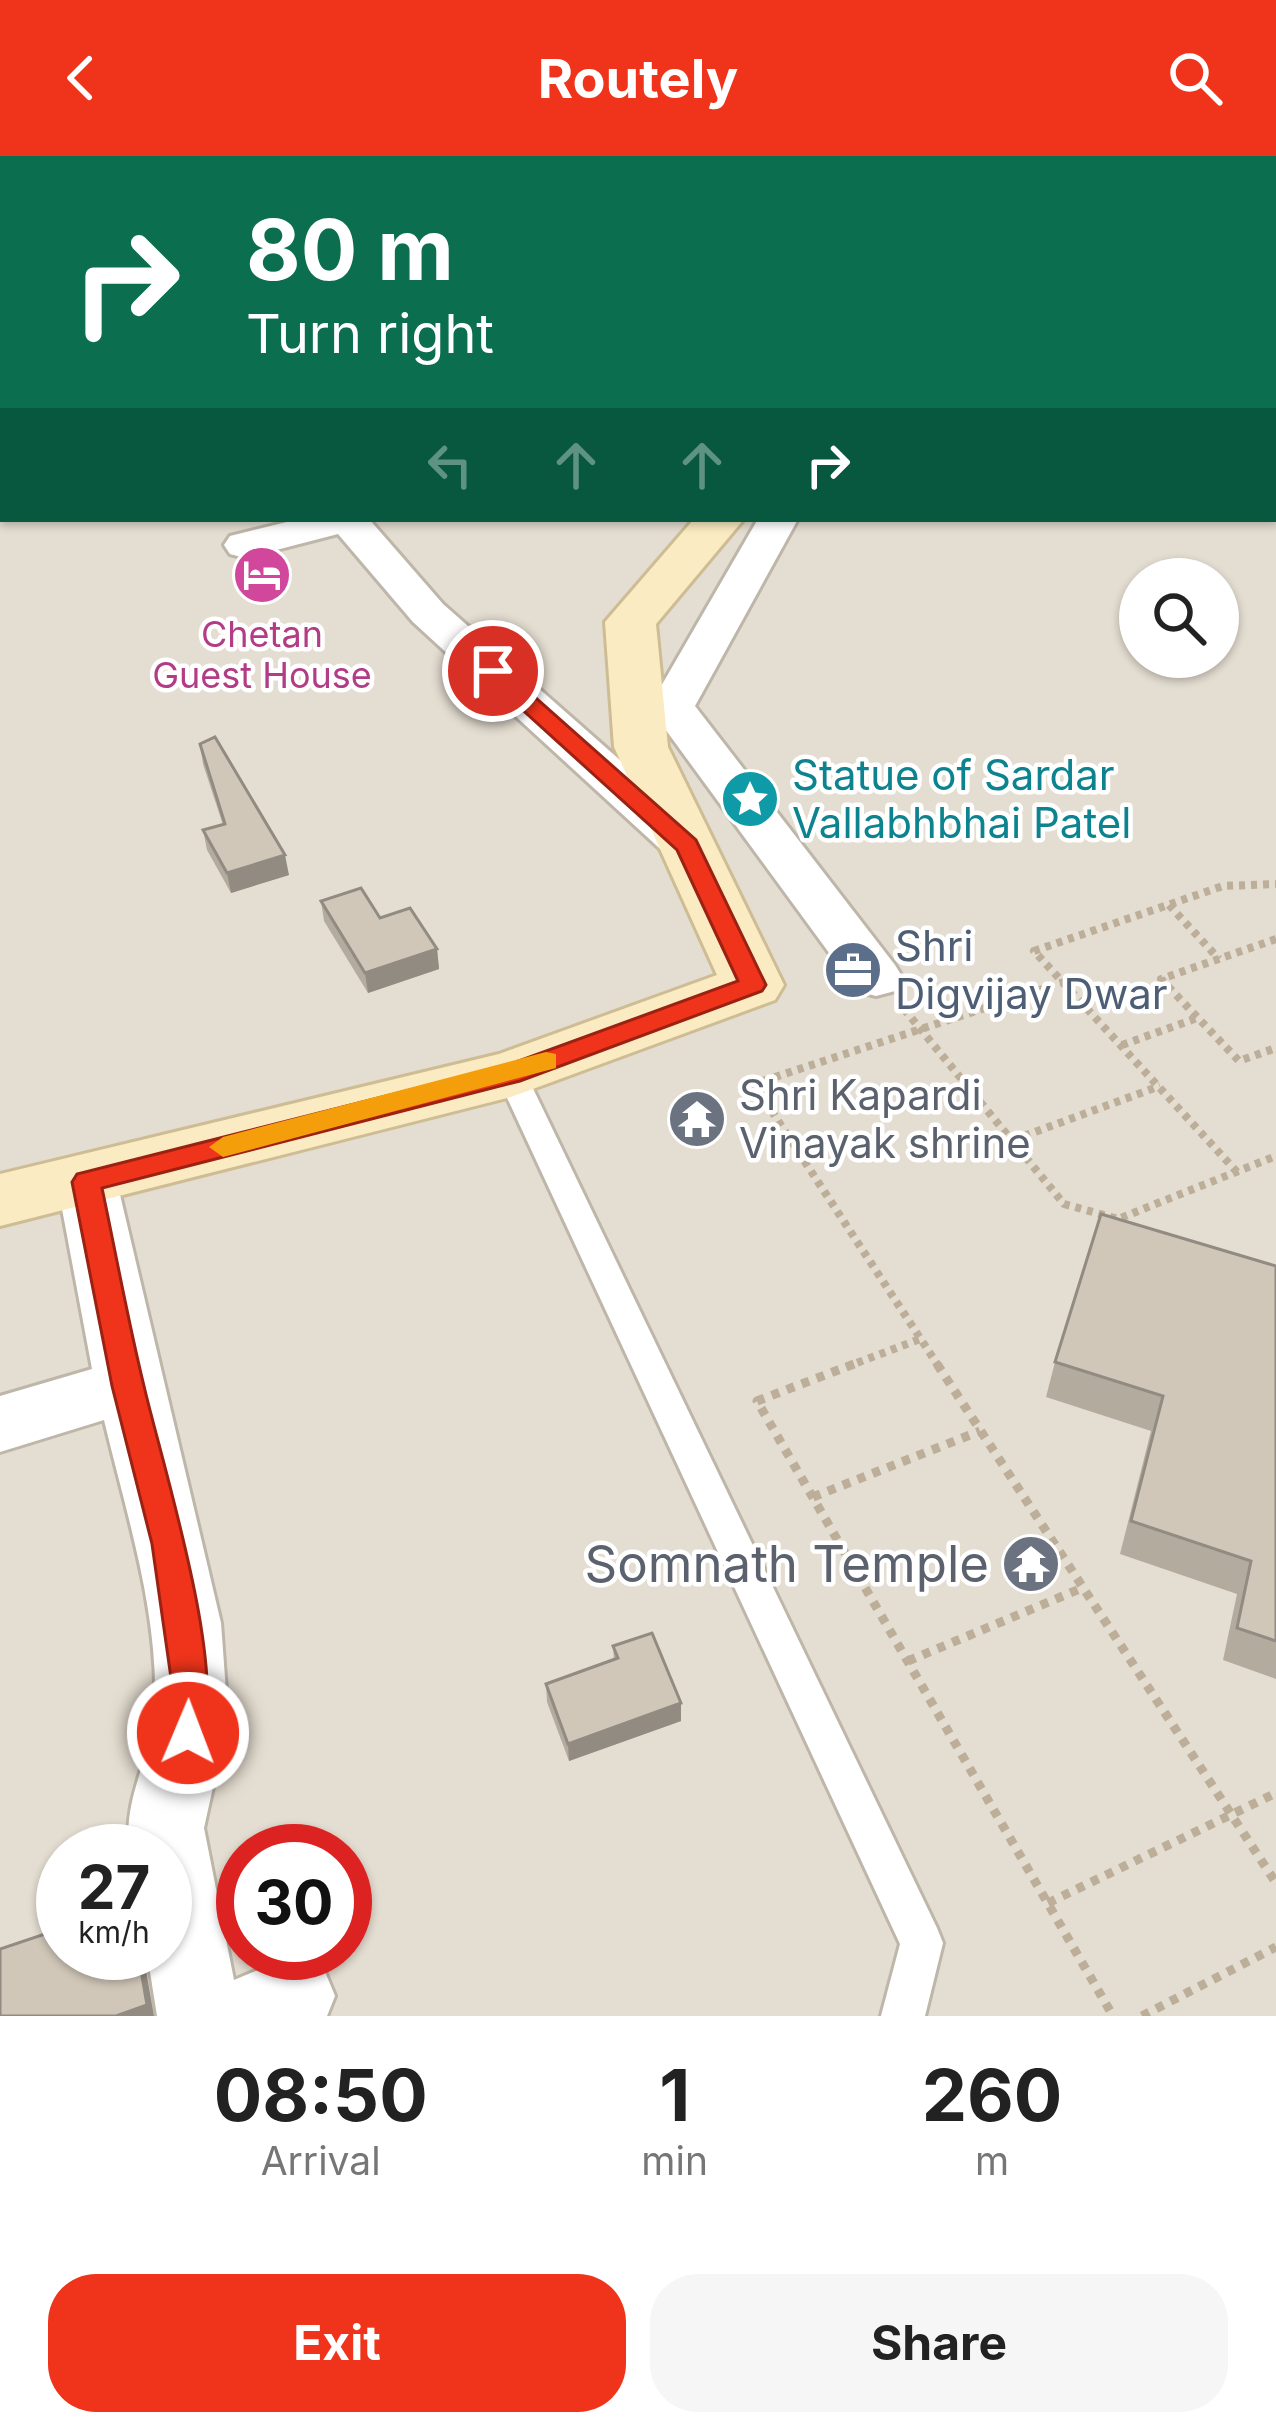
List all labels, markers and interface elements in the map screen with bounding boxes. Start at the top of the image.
icon: back [48,45,114,111]
icon: search [1162,45,1228,111]
text: Routely [538,46,738,111]
text: 80 m [246,199,454,300]
icon: right [48,204,204,360]
text: Turn right [246,301,494,366]
icon: left [417,432,483,498]
icon: ahead [543,432,609,498]
icon: ahead [669,432,735,498]
icon: right [795,432,861,498]
hotel icon: Chetan Guest House [231,544,293,606]
map controls [1119,558,1239,678]
button: search [1119,558,1239,678]
place label: Chetan Guest House [152,612,372,697]
pin [442,620,544,722]
icon: arrive [460,638,526,704]
place label: Statue of Sardar Vallabhbhai Patel [792,749,1131,848]
place icon: Statue of Sardar Vallabhbhai Patel [719,768,781,830]
place label: Shri Digvijay Dwar [895,920,1168,1019]
office icon: Shri Digvijay Dwar [822,939,884,1001]
place label: Shri Kapardi Vinayak shrine [739,1069,1031,1168]
temple icon: Shri Kapardi Vinayak shrine [666,1088,728,1150]
place label: Somnath Temple [584,1533,989,1594]
temple icon: Somnath Temple [1000,1533,1062,1595]
position arrow [125,1670,251,1796]
speed limit sign: 30 [216,1824,372,1980]
text: 27 [78,1851,150,1923]
text: km/h [78,1914,150,1950]
text: 08:50 [214,2051,428,2138]
text: 1 [659,2051,690,2138]
text: 260 [922,2051,1062,2138]
text: Arrival [261,2137,381,2184]
text: min [641,2137,708,2184]
text: m [975,2137,1009,2184]
button: Exit [48,2274,626,2412]
button: Share [650,2274,1228,2412]

